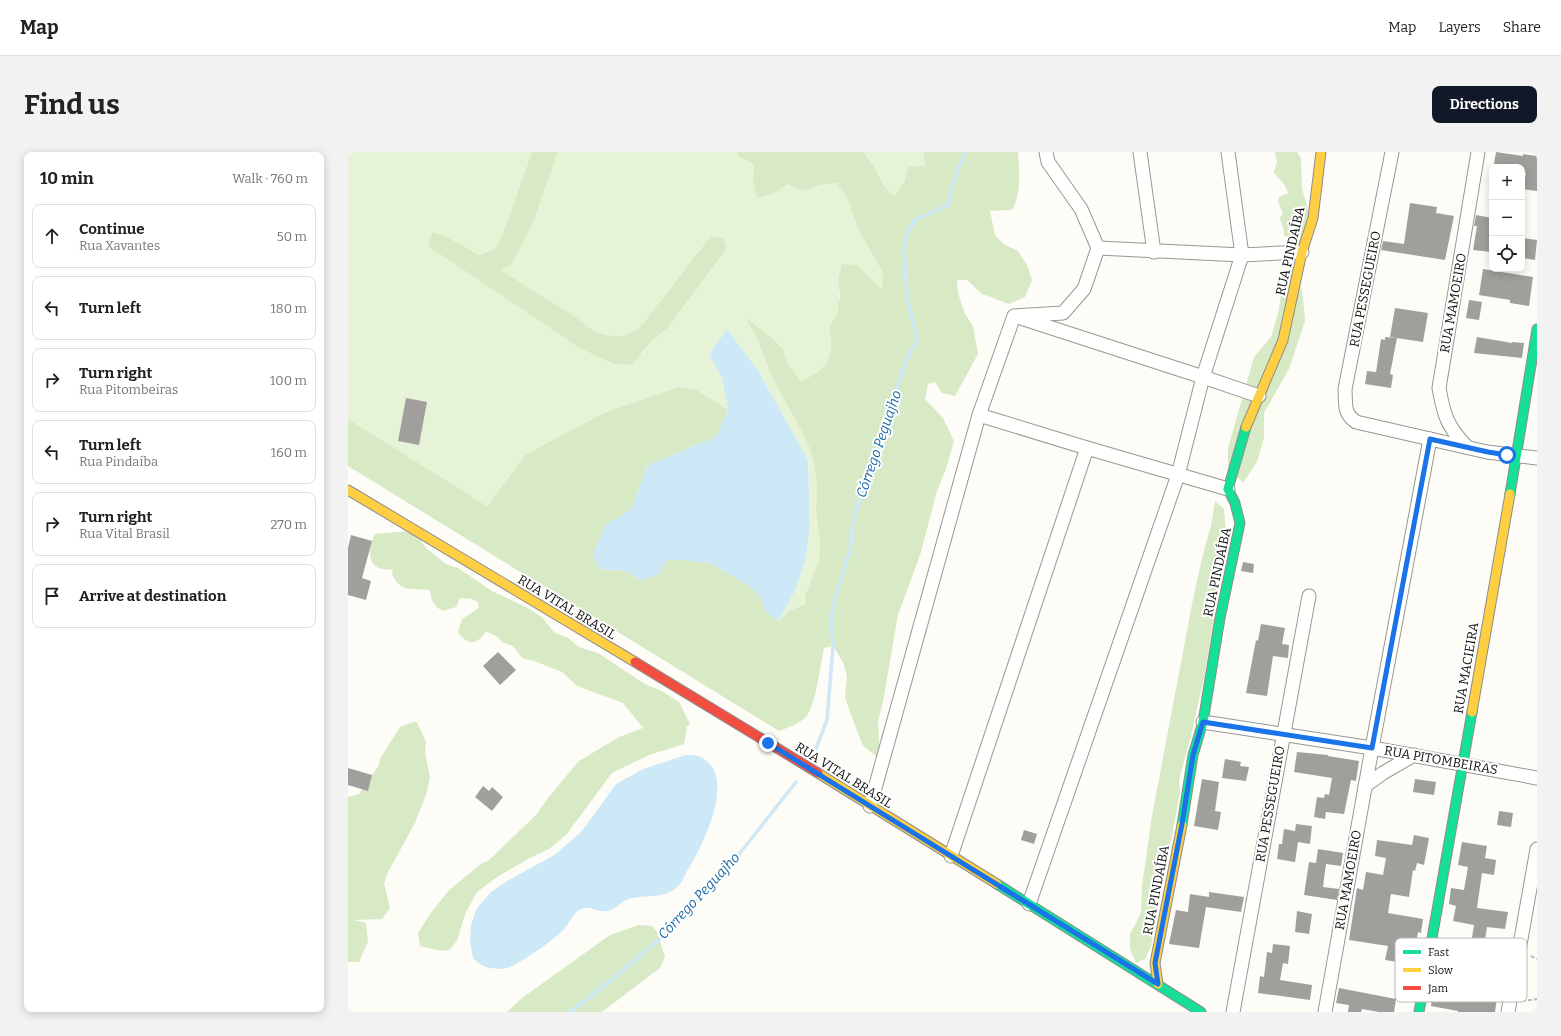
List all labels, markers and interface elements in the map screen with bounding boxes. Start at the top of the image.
text: Map [20,16,59,39]
text: Map [1388,19,1416,36]
text: Layers [1438,19,1481,36]
text: Share [1503,19,1541,36]
button: Directions [1432,86,1537,123]
text: Find us [24,88,120,121]
map controls [1489,164,1525,272]
button: + [1489,164,1525,200]
text: 10 min [40,168,94,189]
text: Walk · 760 m [232,171,308,186]
button: − [1489,200,1525,236]
street label: RUA PINDAÍBA [1272,204,1308,297]
text: Continue [79,220,145,238]
icon: ahead [41,225,63,247]
text: 50 m [277,229,307,244]
street label: RUA PESSEGUEIRO [1346,230,1384,348]
button: locate [1489,236,1525,272]
text: Rua Xavantes [79,238,160,253]
street label: RUA MAMOEIRO [1437,252,1469,354]
icon: left [41,297,63,319]
text: Turn left [79,299,141,317]
text: 180 m [271,301,307,316]
text: Turn right [79,364,152,382]
icon: right [41,369,63,391]
text: 100 m [270,373,307,388]
text: Rua Pitombeiras [79,382,178,397]
water label: Córrego Peguajho [853,388,905,500]
text: Turn left [79,436,141,454]
icon: left [41,441,63,463]
text: 160 m [271,445,307,460]
route start [1498,446,1516,464]
text: Rua Pindaíba [79,454,158,469]
text: Turn right [79,508,152,526]
icon: right [41,513,63,535]
text: 270 m [270,517,307,532]
street label: RUA PINDAÍBA [1200,525,1234,618]
text: Rua Vital Brasil [79,526,170,541]
street label: RUA VITAL BRASIL [515,572,619,642]
icon: arrive [41,585,63,607]
text: Arrive at destination [79,587,226,605]
street label: RUA MACIEIRA [1451,620,1482,715]
route end [759,734,777,752]
street label: RUA VITAL BRASIL [793,739,895,811]
street label: RUA PITOMBEIRAS [1383,743,1499,777]
street label: RUA PESSEGUEIRO [1252,745,1288,863]
street label: RUA MAMOEIRO [1332,829,1364,931]
street label: RUA PINDAÍBA [1140,843,1172,936]
water label: Córrego Peguajho [655,849,744,943]
legend [1395,938,1527,1002]
text: Fast [1428,946,1449,959]
text: Slow [1428,964,1453,977]
text: Jam [1427,982,1448,995]

